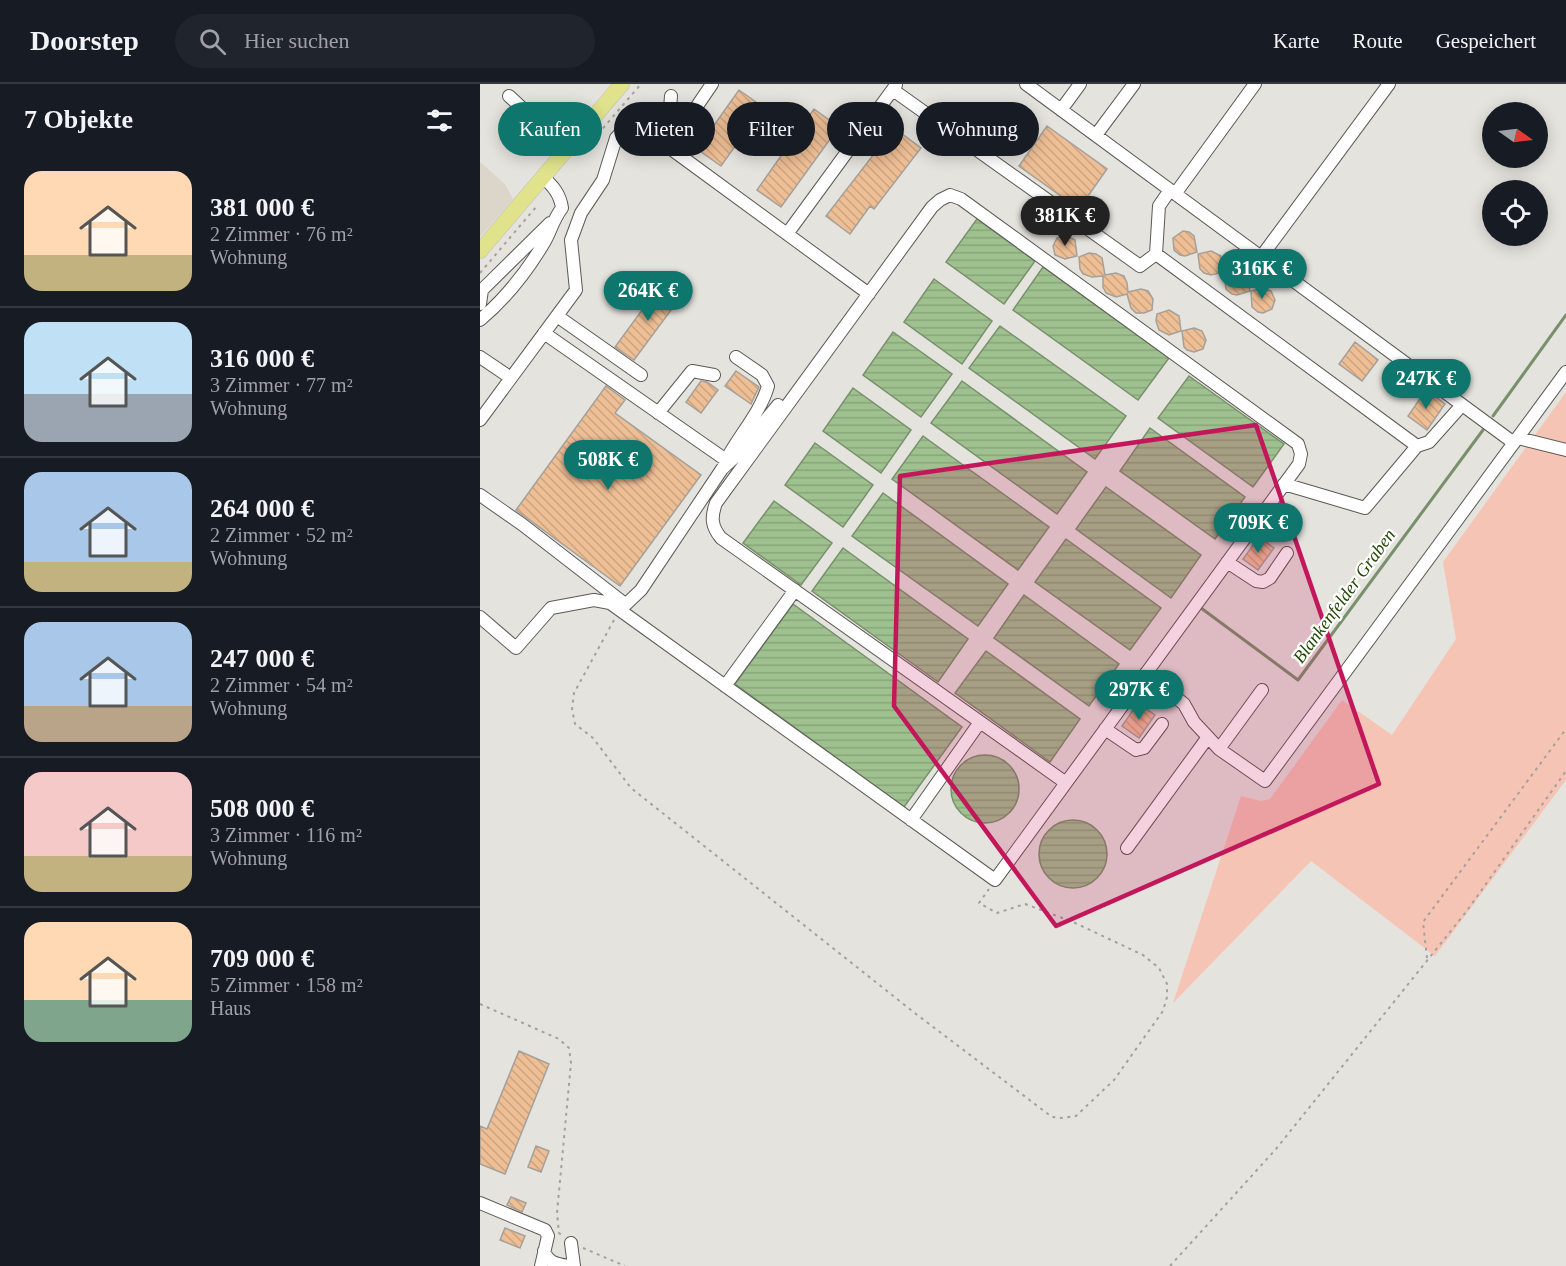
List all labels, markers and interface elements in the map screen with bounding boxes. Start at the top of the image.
search box [175,14,595,68]
text: Doorstep [30,25,139,56]
icon: search [196,25,229,58]
text: Hier suchen [244,28,350,53]
text: Karte [1273,29,1320,53]
text: Route [1353,29,1403,53]
text: Gespeichert [1436,29,1536,53]
chip: Kaufen [498,102,602,156]
chip: Mieten [614,102,715,156]
chip: Filter [727,102,815,156]
chip: Neu [827,102,904,156]
chip: Wohnung [916,102,1039,156]
north arrow [1482,102,1548,168]
map controls [1482,102,1548,246]
icon: filters [423,104,456,137]
text: 7 Objekte [24,105,133,134]
button: locate [1482,180,1548,246]
text: 381 000 € [210,193,314,222]
icon: home [72,195,144,267]
pin: 381K € [1016,196,1114,247]
text: 381K € [1035,204,1095,226]
text: 2 Zimmer · 76 m² [210,223,353,245]
text: Wohnung [210,246,287,268]
pin: 316K € [1213,249,1311,300]
text: 316K € [1232,257,1292,279]
pin: 264K € [599,271,697,322]
text: 264K € [618,279,678,301]
text: 316 000 € [210,344,314,373]
icon: home [72,346,144,418]
pin: 247K € [1377,359,1475,410]
text: 247K € [1396,367,1456,389]
text: 3 Zimmer · 77 m² [210,374,353,396]
text: Wohnung [210,397,287,419]
pin: 508K € [559,440,657,491]
text: 508K € [578,448,638,470]
text: 264 000 € [210,494,314,523]
icon: home [72,496,144,568]
pin: 709K € [1209,503,1307,554]
text: 709K € [1228,511,1288,533]
text: 2 Zimmer · 52 m² [210,524,353,546]
water label: Blankenfelder Graben [1289,525,1399,667]
text: Wohnung [210,547,287,569]
text: 247 000 € [210,644,314,673]
icon: home [72,646,144,718]
pin: 297K € [1090,670,1188,721]
text: 2 Zimmer · 54 m² [210,674,353,696]
text: 297K € [1109,678,1169,700]
text: Wohnung [210,697,287,719]
text: 508 000 € [210,794,314,823]
icon: home [72,796,144,868]
text: 3 Zimmer · 116 m² [210,824,362,846]
text: Wohnung [210,847,287,869]
text: 709 000 € [210,944,314,973]
icon: home [72,946,144,1018]
text: 5 Zimmer · 158 m² [210,974,363,996]
text: Haus [210,997,251,1019]

